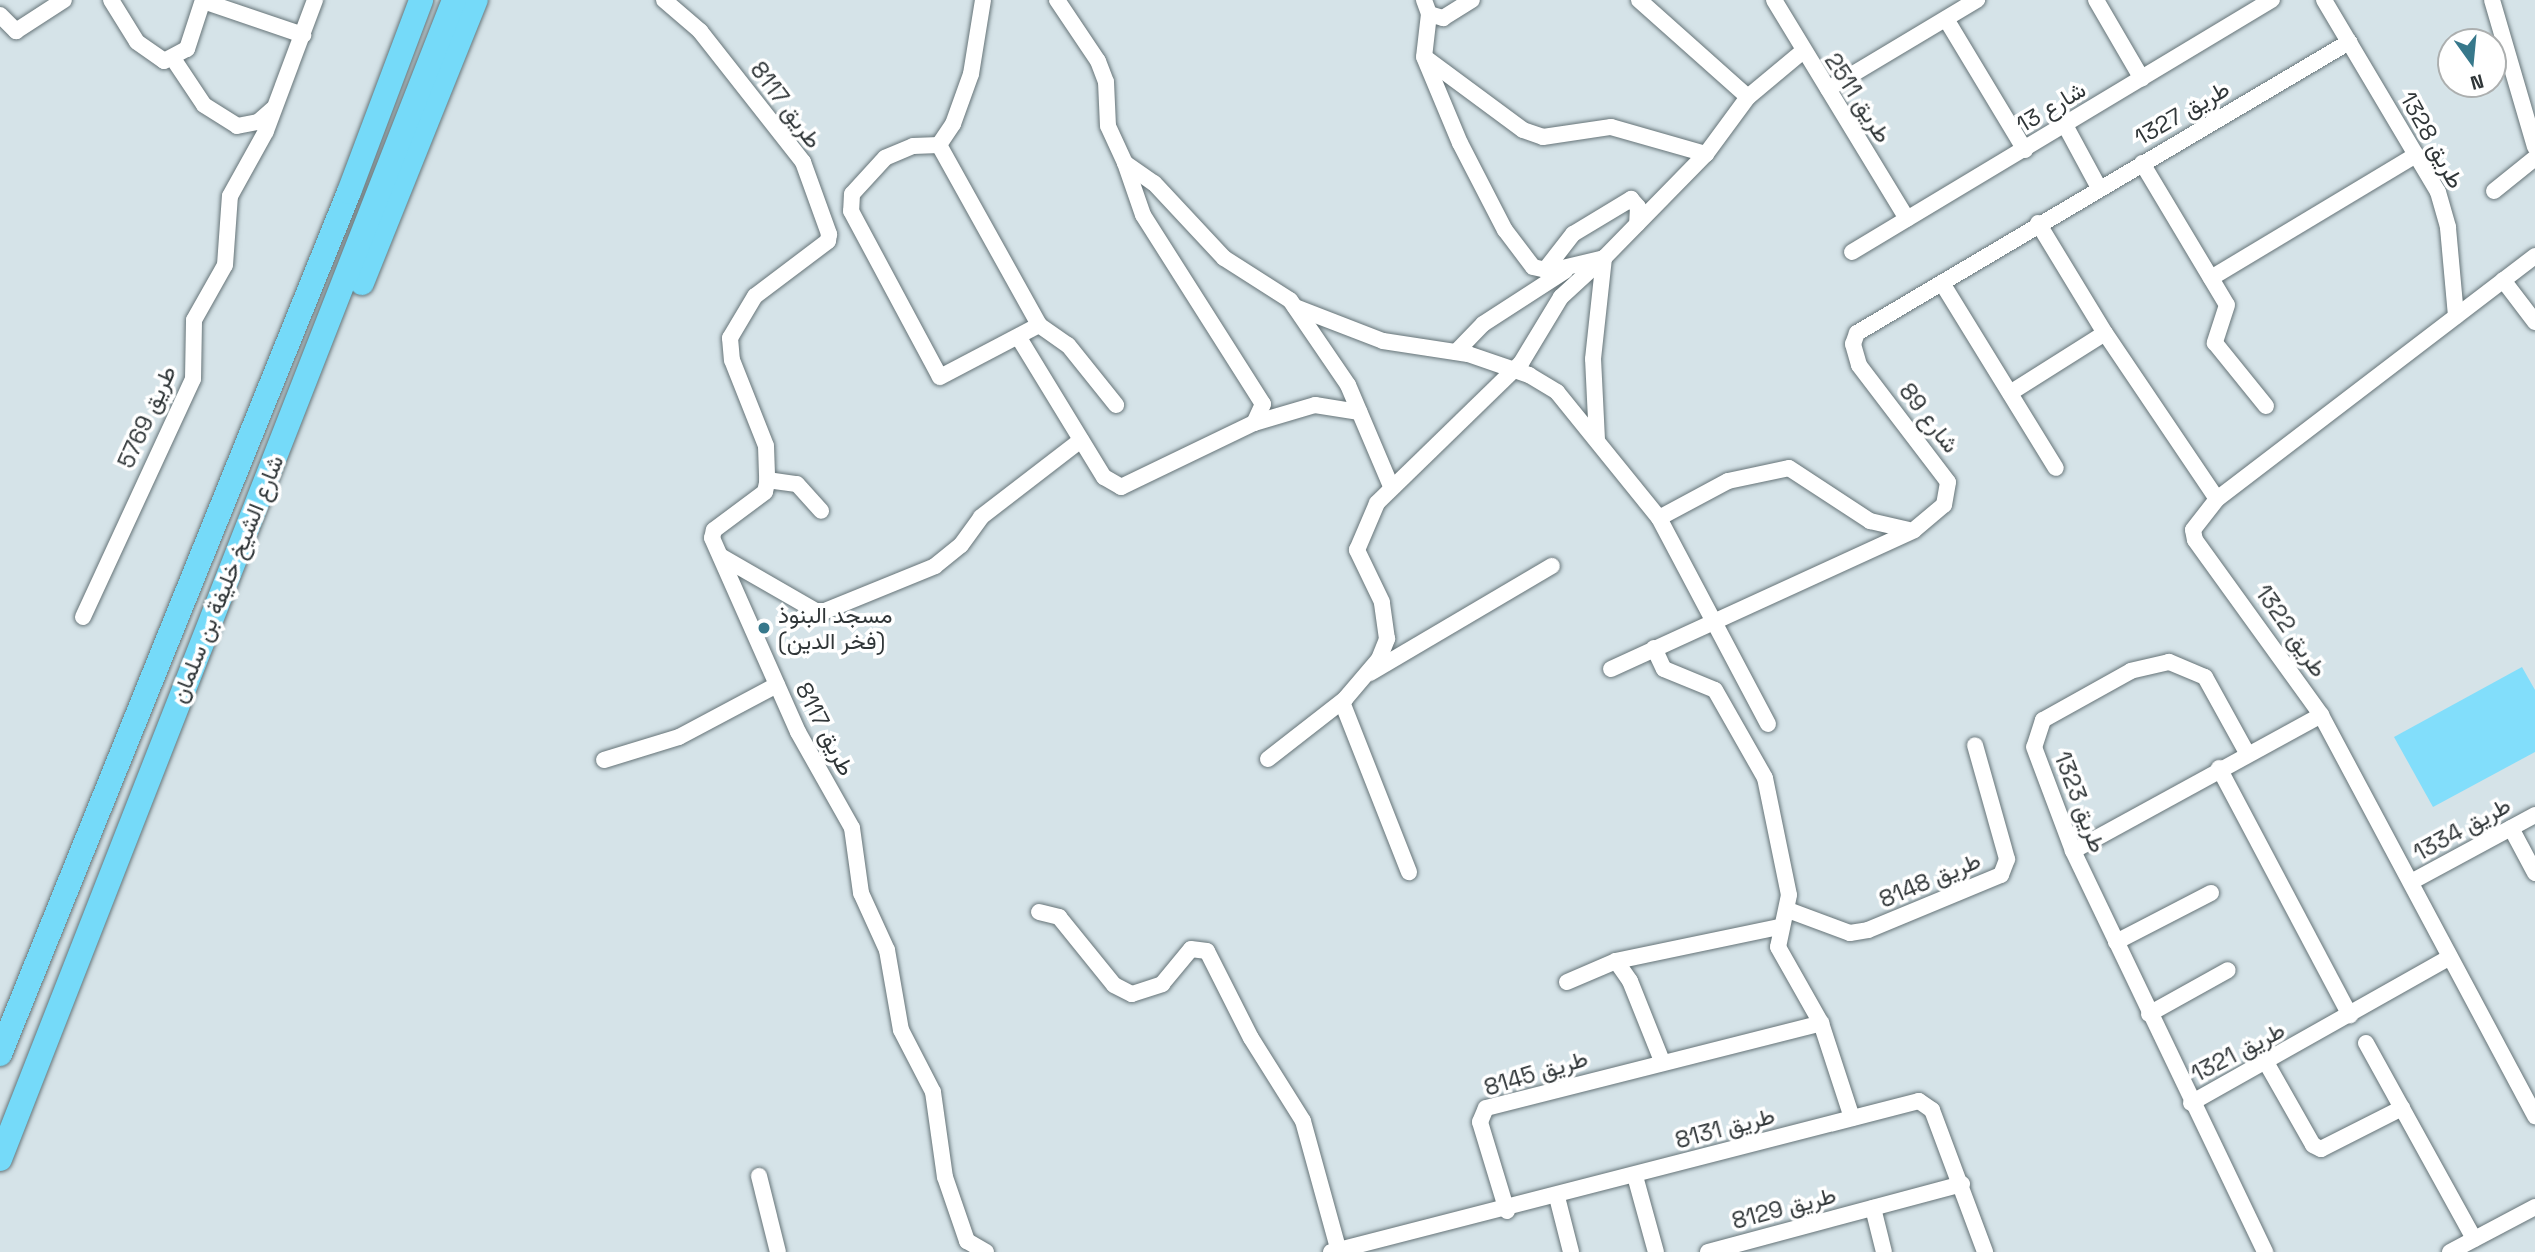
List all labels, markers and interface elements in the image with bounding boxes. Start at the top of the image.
north arrow [2437,28,2507,98]
street label: طريق 2511 [1819,48,1897,148]
street label: طريق 8117 [745,56,827,154]
text: N [2468,68,2486,96]
street label: طريق 1327 [2130,75,2234,151]
street label: شارع 13 [2011,76,2091,138]
street label: طريق 1328 [2394,87,2470,193]
street label: طريق 5769 [112,362,182,472]
street label: شارع 89 [1893,378,1965,458]
street label: شارع الشيخ خليفة بن سلمان [165,451,289,707]
street label: طريق 1322 [2249,580,2333,682]
place label: مسجد البنوذ (فخر الدين) [778,601,892,655]
marker: مسجد البنوذ (فخر الدين) [756,620,772,636]
street label: طريق 8117 [790,678,860,780]
street label: طريق 1323 [2048,748,2112,856]
street label: طريق 1334 [2409,791,2515,867]
street label: طريق 8148 [1875,846,1985,914]
street label: طريق 1321 [2187,1016,2289,1088]
street label: طريق 8145 [1481,1044,1591,1102]
street label: طريق 8131 [1672,1101,1778,1155]
street label: طريق 8129 [1729,1181,1839,1235]

